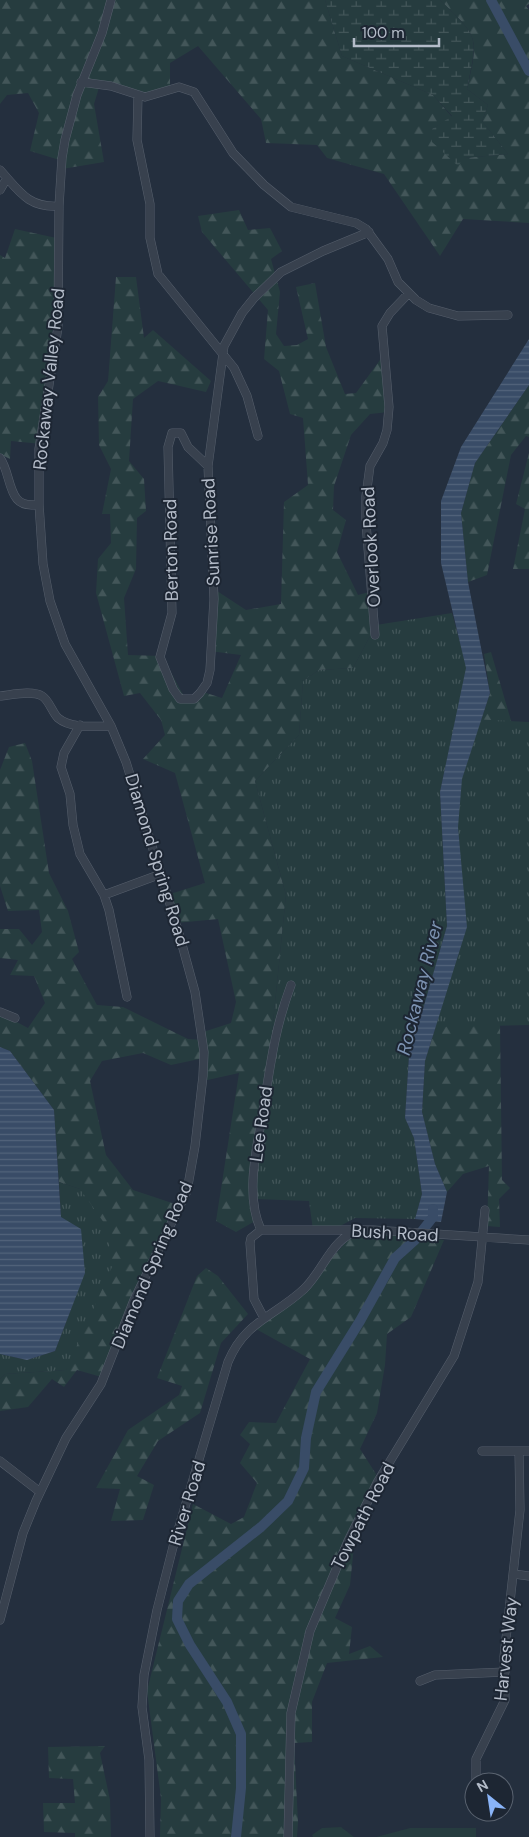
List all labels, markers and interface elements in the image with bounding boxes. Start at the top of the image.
scale bar [354,15,439,47]
text: 100 m [362,23,405,43]
street label: Rockaway Valley Road [28,287,70,471]
street label: Sunrise Road [196,477,226,587]
street label: Overlook Road [356,486,386,608]
street label: Berton Road [158,499,184,601]
street label: Diamond Spring Road [119,771,195,949]
water label: Rockaway River [391,918,448,1058]
street label: Lee Road [244,1085,278,1163]
street label: Diamond Spring Road [106,1178,198,1352]
street label: Bush Road [351,1219,439,1247]
street label: River Road [163,1458,211,1548]
street label: Towpath Road [326,1458,400,1574]
street label: Harvest Way [489,1596,523,1702]
north arrow [464,1772,514,1822]
text: N [474,1775,491,1796]

